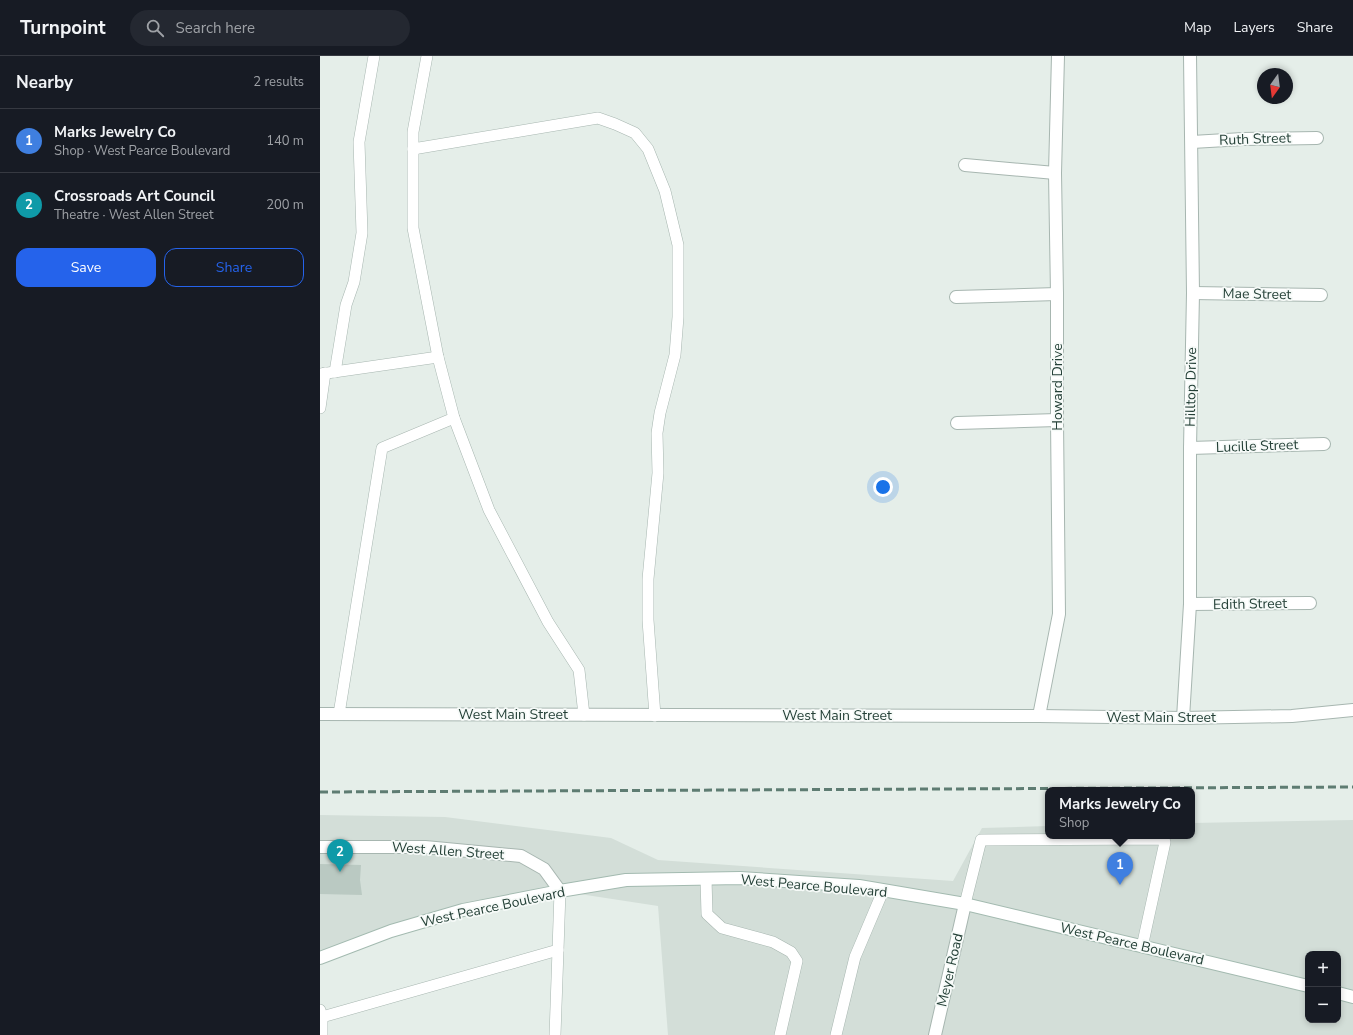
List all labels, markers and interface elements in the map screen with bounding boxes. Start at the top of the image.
search box [130,10,410,46]
text: Turnpoint [20,15,106,41]
icon: search [144,17,166,39]
text: Search here [176,18,255,38]
text: Map [1184,18,1211,37]
text: Layers [1233,18,1275,37]
text: Share [1297,18,1333,37]
north arrow [1257,68,1293,104]
text: Nearby [16,71,73,94]
text: 2 results [253,73,304,91]
text: Marks Jewelry Co [54,122,176,142]
street label: Ruth Street [1219,128,1291,150]
text: 1 [25,132,33,150]
text: 140 m [266,132,304,150]
text: Shop · West Pearce Boulevard [54,142,230,160]
text: Crossroads Art Council [54,186,215,206]
text: 2 [25,196,33,214]
text: 200 m [266,196,304,214]
text: Theatre · West Allen Street [54,206,213,224]
button: Save [16,248,156,287]
button: Share [164,248,304,287]
street label: Mae Street [1223,284,1292,304]
street label: Howard Drive [1048,343,1067,431]
street label: Hilltop Drive [1181,347,1201,427]
street label: Lucille Street [1215,435,1299,457]
your location [873,477,893,497]
street label: Edith Street [1213,594,1287,614]
street label: West Main Street [458,705,568,724]
street label: West Main Street [782,706,892,725]
street label: West Main Street [1106,708,1216,727]
popup [1045,787,1195,839]
text: Marks Jewelry Co [1059,794,1181,814]
text: Shop [1059,814,1089,832]
street label: West Allen Street [391,838,505,864]
pin: 2 [327,839,353,872]
pin: 1 [1107,852,1133,885]
street label: West Pearce Boulevard [740,870,888,902]
street label: West Pearce Boulevard [419,882,567,932]
street label: West Pearce Boulevard [1058,918,1206,970]
street label: Meyer Road [932,931,968,1009]
map controls [1305,951,1341,1023]
button: + [1305,951,1341,987]
button: − [1305,987,1341,1023]

